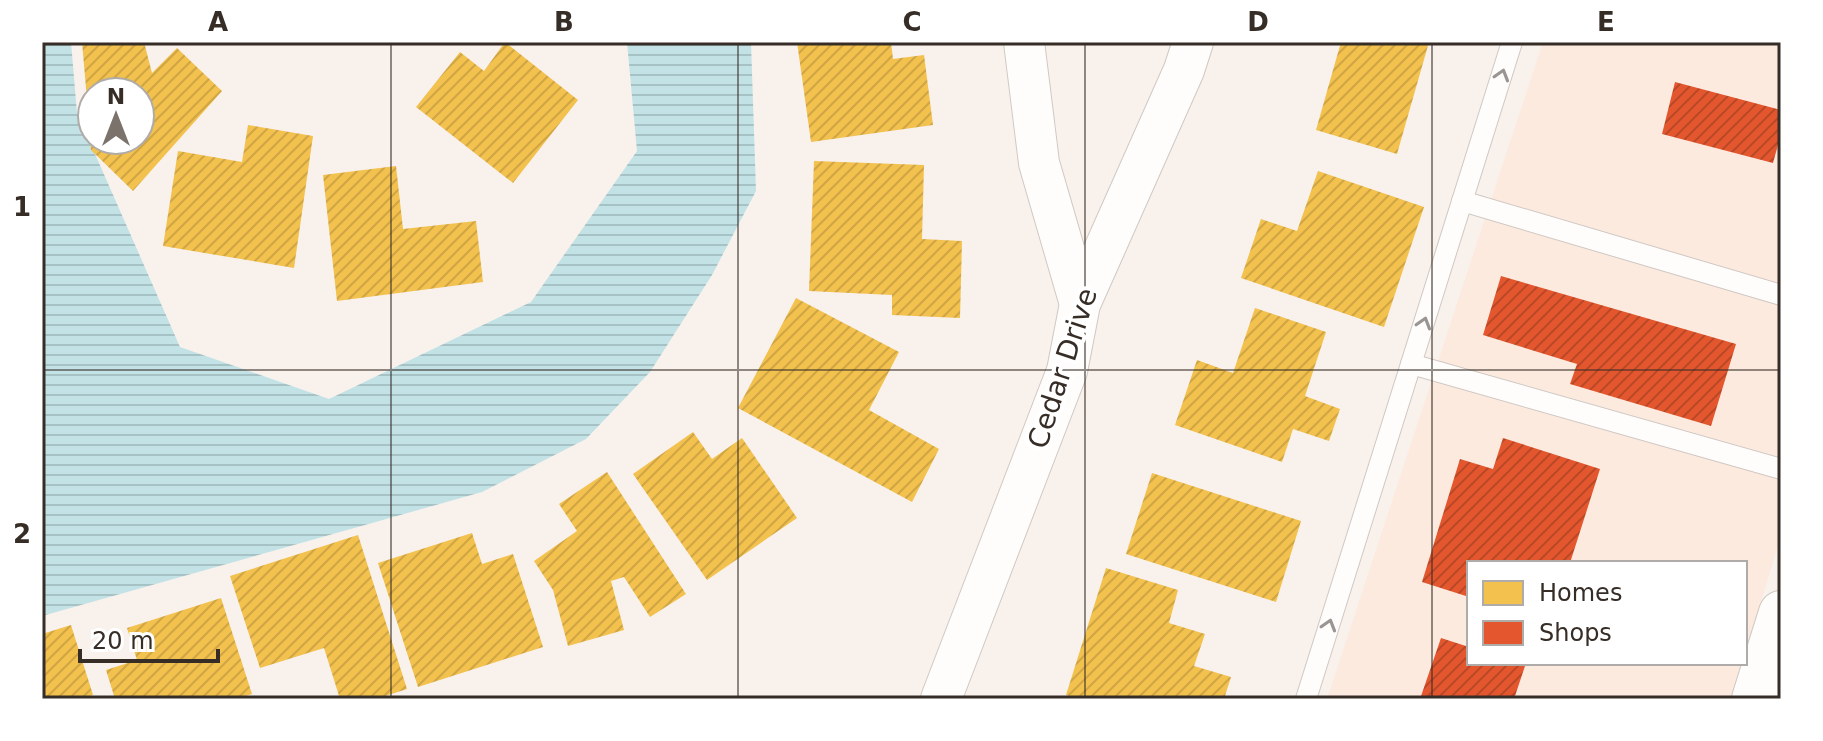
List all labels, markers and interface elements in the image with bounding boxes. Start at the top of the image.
text: A [208,7,228,37]
text: B [554,7,574,37]
text: C [902,7,922,37]
text: D [1247,7,1269,37]
text: E [1597,7,1615,37]
one-way arrow [1493,69,1509,82]
north arrow [76,76,156,156]
text: N [107,84,125,109]
text: 1 [13,192,31,222]
street label: Cedar Drive [1021,284,1104,453]
one-way arrow [1415,317,1431,331]
text: 2 [13,519,31,549]
legend [1467,561,1747,665]
text: Homes [1539,579,1622,607]
scale bar [80,613,218,663]
one-way arrow [1320,618,1336,632]
text: Shops [1539,619,1612,647]
text: 20 m [92,627,154,655]

